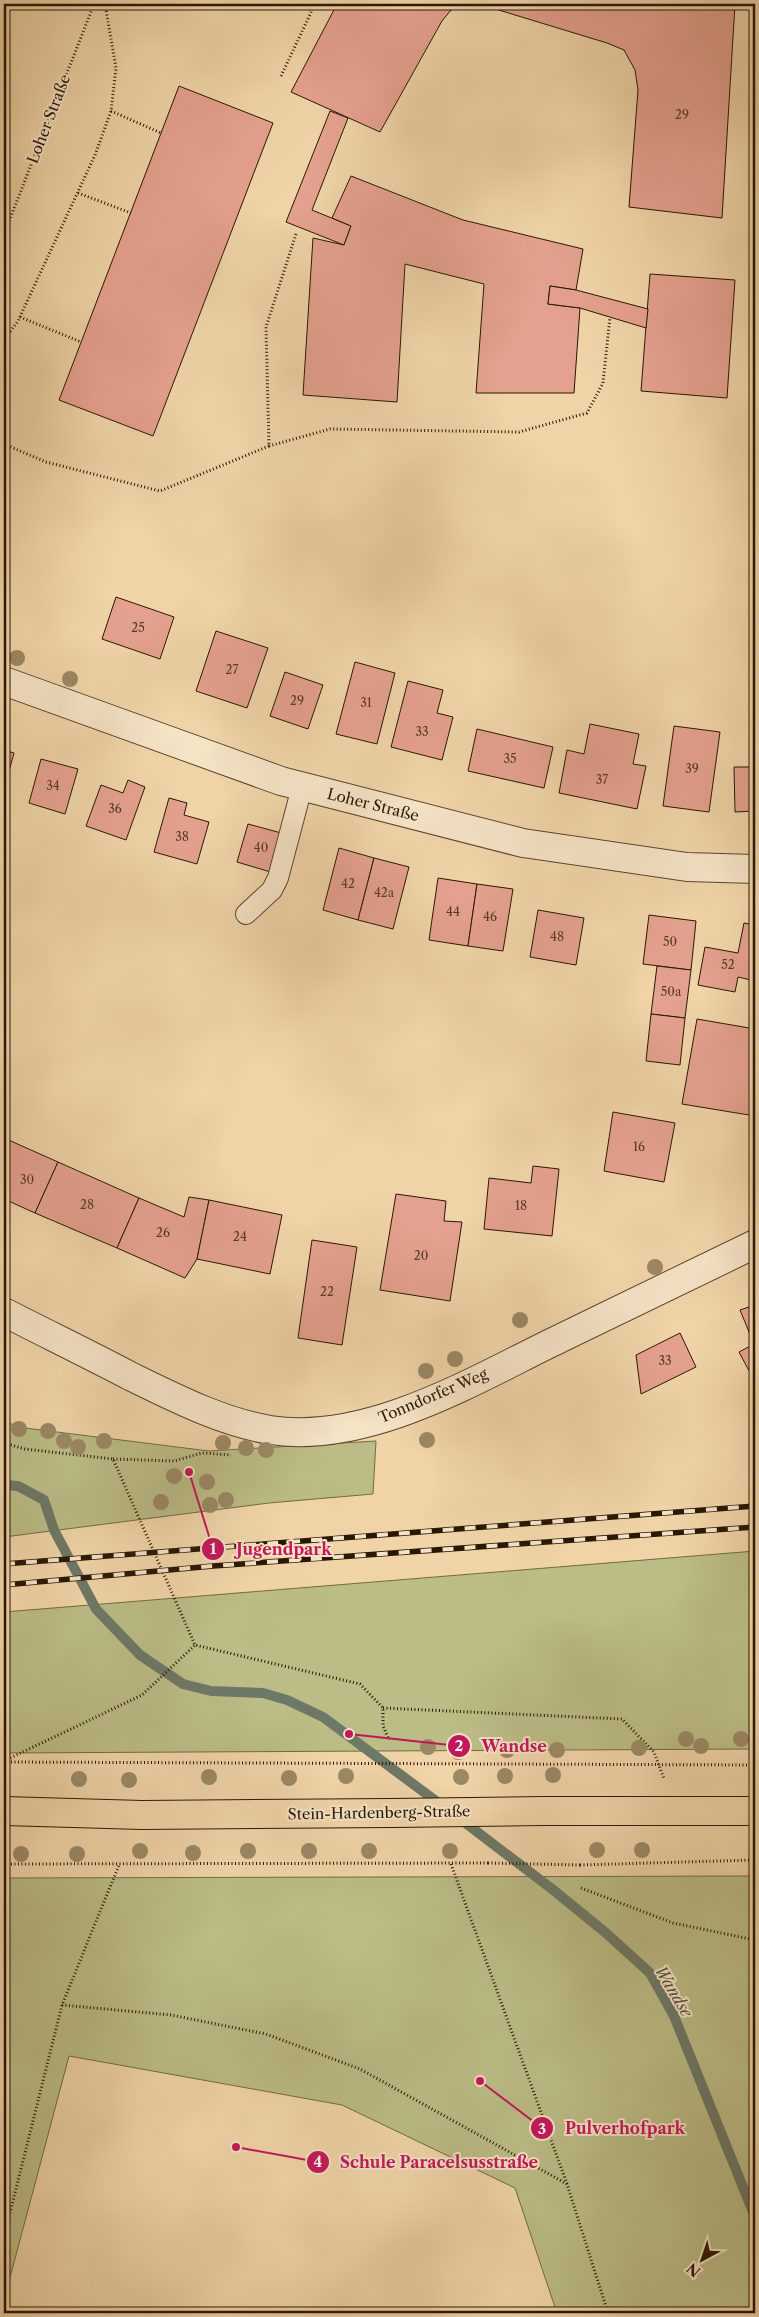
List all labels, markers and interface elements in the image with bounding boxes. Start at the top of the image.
street label: Loher Straße [23,71,74,166]
house number: 29 [675,107,689,122]
house number: 25 [131,620,145,635]
house number: 27 [226,662,238,677]
house number: 29 [290,693,304,708]
house number: 31 [360,695,372,710]
house number: 33 [415,724,429,739]
house number: 35 [503,751,517,766]
house number: 39 [685,761,699,776]
house number: 37 [596,772,608,787]
house number: 34 [46,778,60,793]
street label: Loher Straße [325,784,421,825]
house number: 36 [108,801,122,816]
house number: 38 [175,829,189,844]
house number: 40 [254,840,268,855]
house number: 42 [341,876,355,891]
house number: 42a [374,885,395,900]
house number: 44 [446,904,460,919]
house number: 46 [483,909,497,924]
house number: 48 [550,929,564,944]
house number: 50 [663,934,677,949]
house number: 52 [721,957,735,972]
house number: 50a [661,984,682,999]
house number: 16 [633,1139,645,1154]
house number: 30 [20,1172,34,1187]
house number: 28 [80,1197,94,1212]
house number: 18 [515,1198,527,1213]
house number: 26 [156,1225,170,1240]
house number: 24 [233,1229,247,1244]
house number: 20 [414,1248,428,1263]
house number: 22 [320,1284,334,1299]
house number: 33 [658,1353,672,1368]
street label: Tonndorfer Weg [375,1364,490,1427]
callout: Jugendpark [201,1534,341,1565]
text: 1 [210,1539,217,1558]
text: Jugendpark [233,1539,332,1559]
callout: Wandse [447,1731,557,1762]
text: 2 [455,1736,464,1755]
text: Wandse [480,1736,547,1756]
street label: Stein-Hardenberg-Straße [287,1801,471,1824]
water label: Wandse [651,1961,698,2022]
callout: Pulverhofpark [530,2113,695,2144]
text: Pulverhofpark [565,2118,685,2138]
text: 3 [538,2119,546,2138]
callout: Schule Paracelsusstraße [305,2147,548,2178]
text: 4 [314,2152,323,2171]
text: Schule Paracelsusstraße [340,2152,539,2172]
north arrow [676,2234,726,2284]
text: N [683,2259,704,2281]

